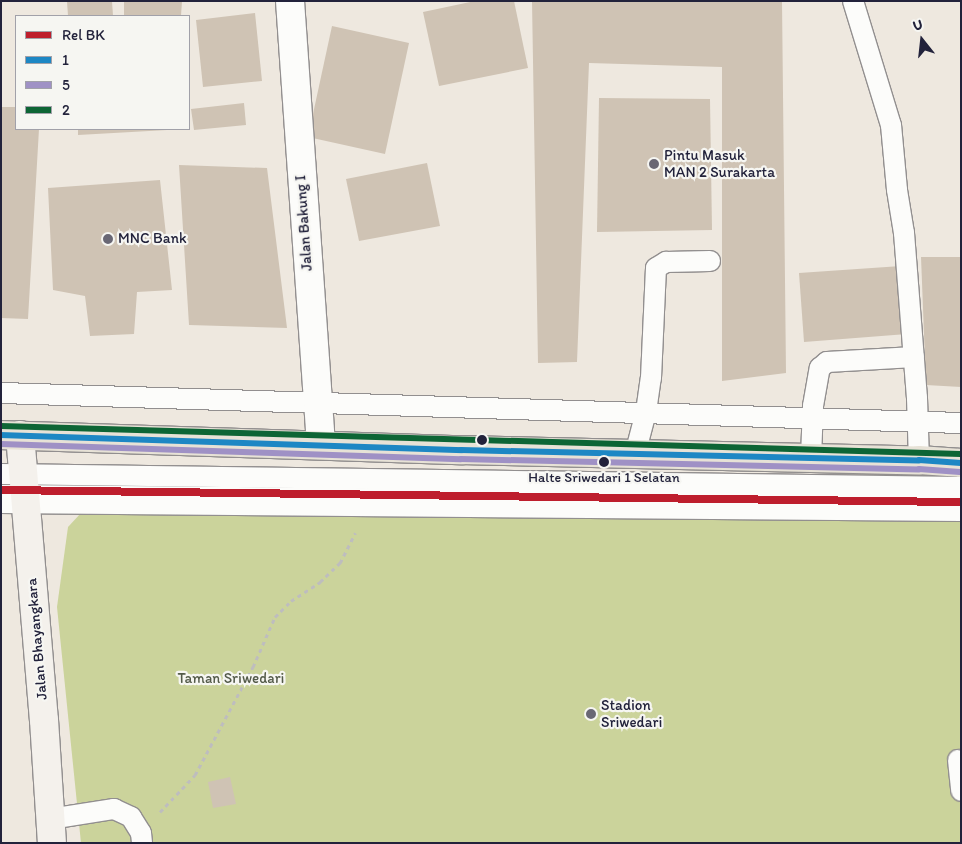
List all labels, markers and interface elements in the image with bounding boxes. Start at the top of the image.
legend [15,15,190,130]
north arrow [897,15,947,65]
text: U [911,16,925,35]
text: Rel BK [62,26,105,44]
text: 1 [62,51,69,69]
text: 5 [62,76,70,94]
text: 2 [62,101,70,119]
place label: Pintu Masuk MAN 2 Surakarta [664,146,775,181]
marker: Pintu Masuk MAN 2 Surakarta [648,158,660,170]
street label: Jalan Bakung I [292,175,316,271]
place label: MNC Bank [118,230,187,248]
marker: MNC Bank [102,233,114,245]
unlabelled marker [477,435,487,445]
marker: Halte Sriwedari 1 Selatan [599,457,609,467]
place label: Halte Sriwedari 1 Selatan [528,470,680,486]
street label: Jalan Bhayangkara [23,577,51,701]
park label: Taman Sriwedari [177,670,285,688]
place label: Stadion Sriwedari [601,696,662,731]
marker: Stadion Sriwedari [585,708,597,720]

